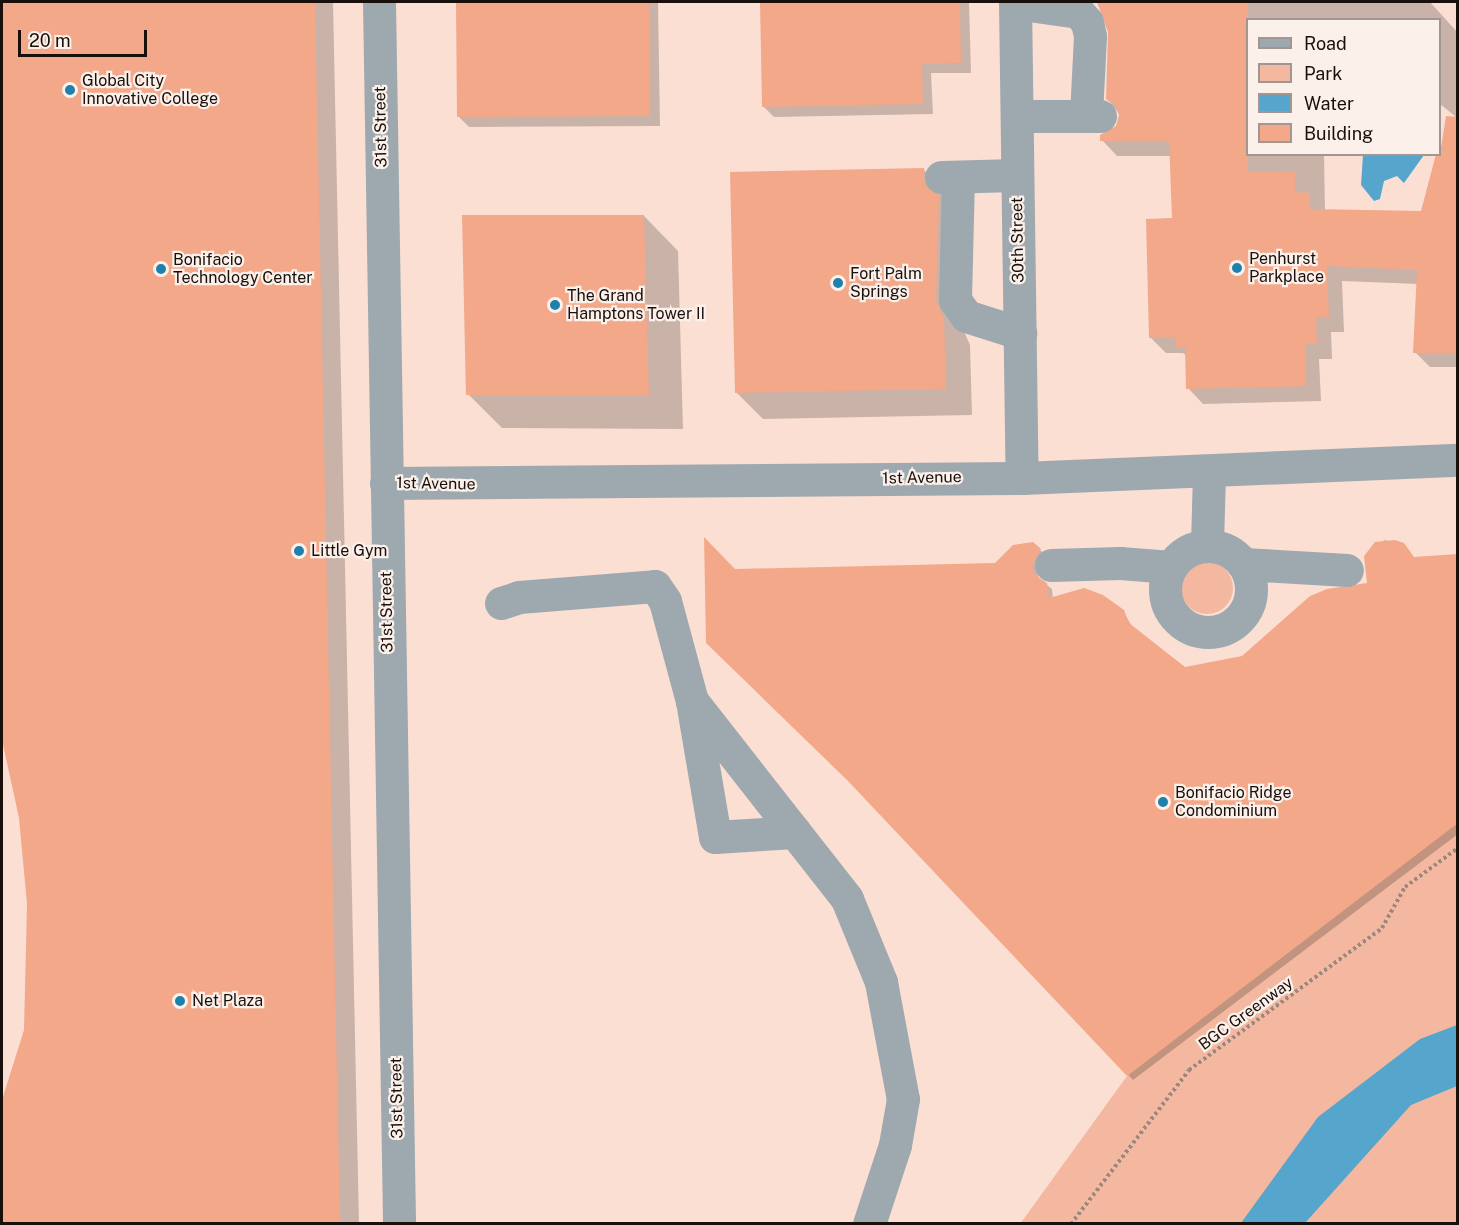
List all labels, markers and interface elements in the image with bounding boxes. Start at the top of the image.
scale bar [21,18,150,56]
legend [1246,18,1441,156]
text: 20 m [29,30,71,51]
text: Road [1304,33,1347,54]
text: Park [1304,63,1342,84]
place label: Global City Innovative College [82,71,218,109]
marker: Global City Innovative College [63,83,77,97]
street label: 31st Street [371,86,391,168]
text: Water [1304,93,1354,114]
text: Building [1304,123,1373,144]
street label: 30th Street [1008,197,1028,283]
place label: Penhurst Parkplace [1249,249,1324,287]
place label: Bonifacio Technology Center [173,250,313,288]
marker: Penhurst Parkplace [1230,261,1244,275]
marker: Bonifacio Technology Center [154,262,168,276]
place label: Fort Palm Springs [850,264,922,302]
marker: Fort Palm Springs [831,276,845,290]
place label: The Grand Hamptons Tower II [567,286,705,324]
marker: The Grand Hamptons Tower II [548,298,562,312]
street label: 1st Avenue [882,468,962,488]
street label: 1st Avenue [396,474,476,494]
place label: Little Gym [311,541,387,561]
marker: Little Gym [292,544,306,558]
street label: 31st Street [377,571,397,653]
place label: Bonifacio Ridge Condominium [1175,783,1292,821]
marker: Bonifacio Ridge Condominium [1156,795,1170,809]
street label: BGC Greenway [1195,973,1297,1055]
place label: Net Plaza [192,991,263,1011]
marker: Net Plaza [173,994,187,1008]
street label: 31st Street [387,1057,407,1139]

